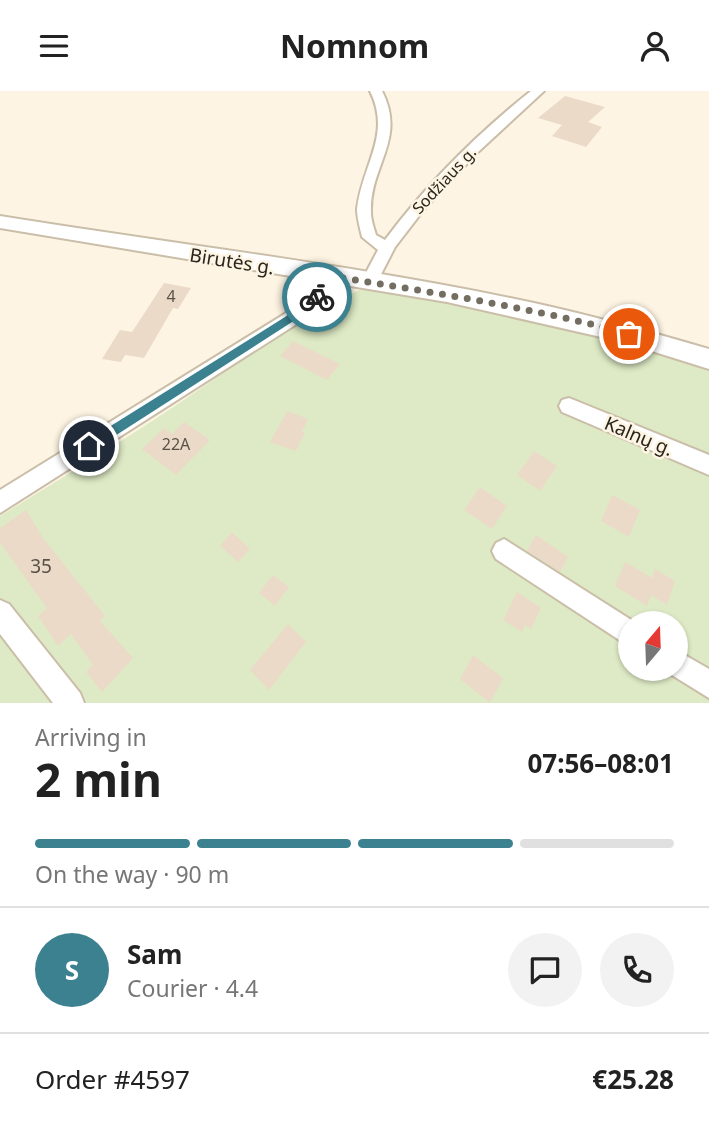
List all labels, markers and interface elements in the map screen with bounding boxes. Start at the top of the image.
text: Nomnom [280,24,429,67]
icon: menu [35,27,73,65]
icon: person [636,27,674,65]
street label: Sodžiaus g. [407,141,481,219]
street label: Birutės g. [188,241,276,281]
courier [282,262,352,332]
icon: bike [298,278,336,316]
house number: 4 [166,285,176,307]
pin [599,304,659,364]
icon: bag [610,315,648,353]
street label: Kalnų g. [601,410,677,462]
pin [59,416,119,476]
icon: home [70,427,108,465]
house number: 22A [162,433,191,455]
house number: 35 [30,553,52,579]
north arrow [618,611,688,681]
map controls [618,611,688,681]
text: Arriving in [35,721,147,753]
text: 07:56–08:01 [527,745,674,781]
text: 2 min [35,748,162,810]
text: On the way · 90 m [35,858,229,890]
button: chat [508,933,582,1007]
button: phone [600,933,674,1007]
text: Sam [127,936,182,972]
text: S [65,952,79,988]
text: Courier · 4.4 [127,972,258,1004]
text: Order #4597 [35,1061,190,1097]
text: €25.28 [592,1061,674,1097]

